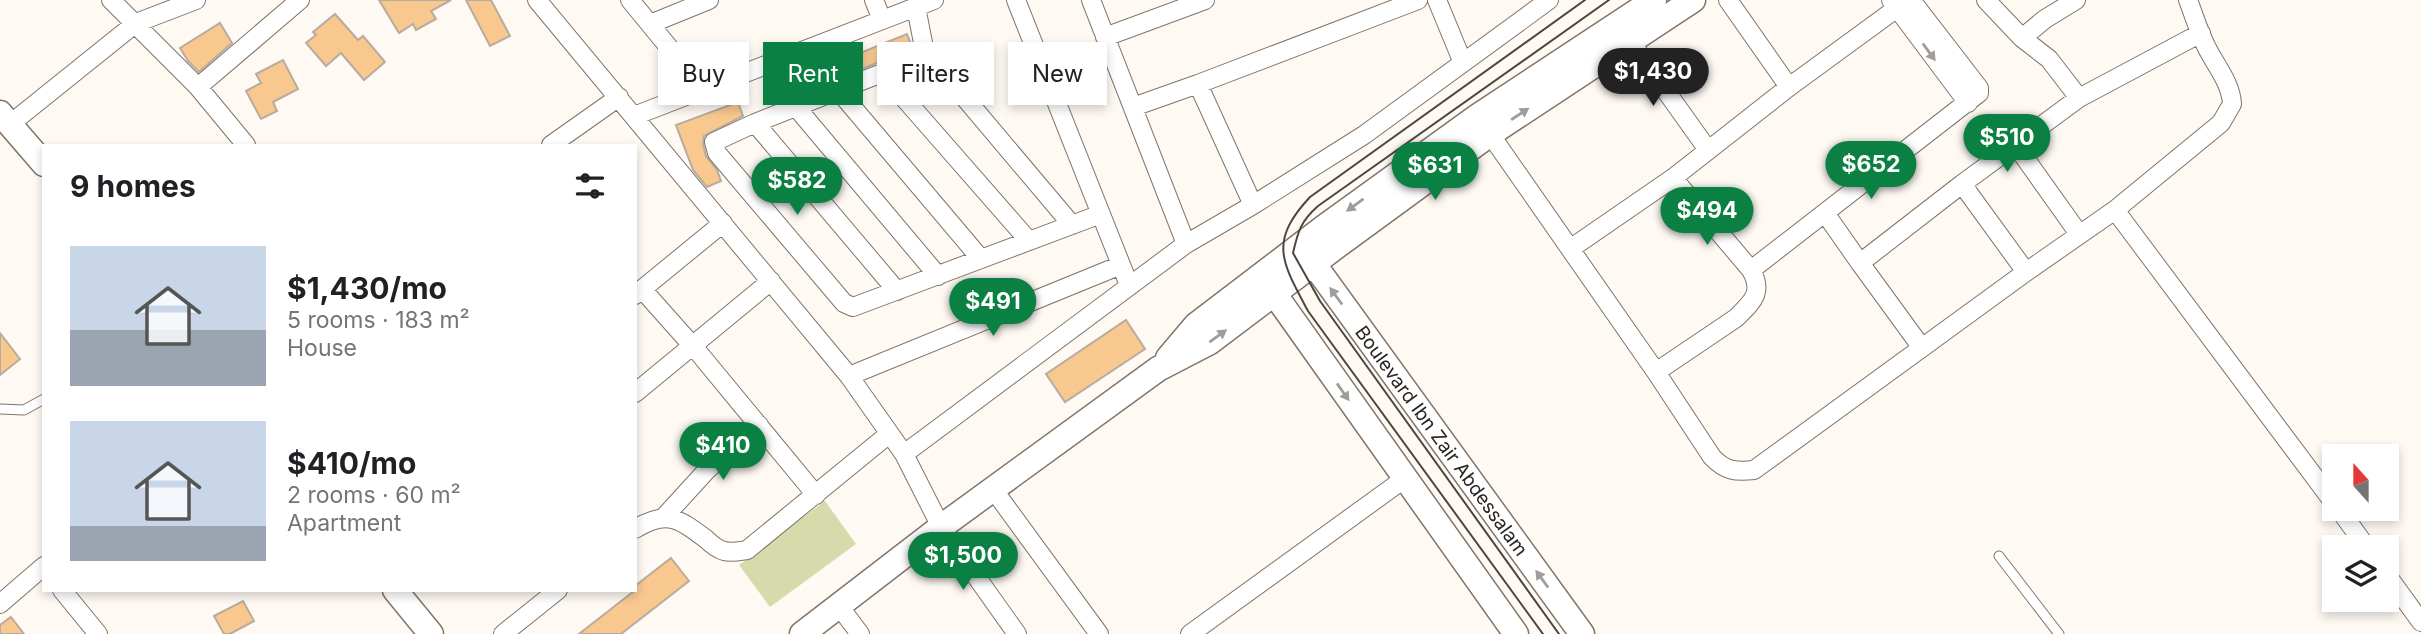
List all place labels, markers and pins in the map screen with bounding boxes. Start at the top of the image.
pin: $1,430 [1596,48,1710,108]
pin: $510 [1966,114,2048,174]
pin: $631 [1394,142,1476,202]
pin: $652 [1830,142,1912,201]
pin: $582 [756,158,838,217]
pin: $494 [1666,188,1748,247]
pin: $491 [952,278,1034,338]
pin: $410 [682,422,764,482]
pin: $1,500 [906,532,1020,592]

